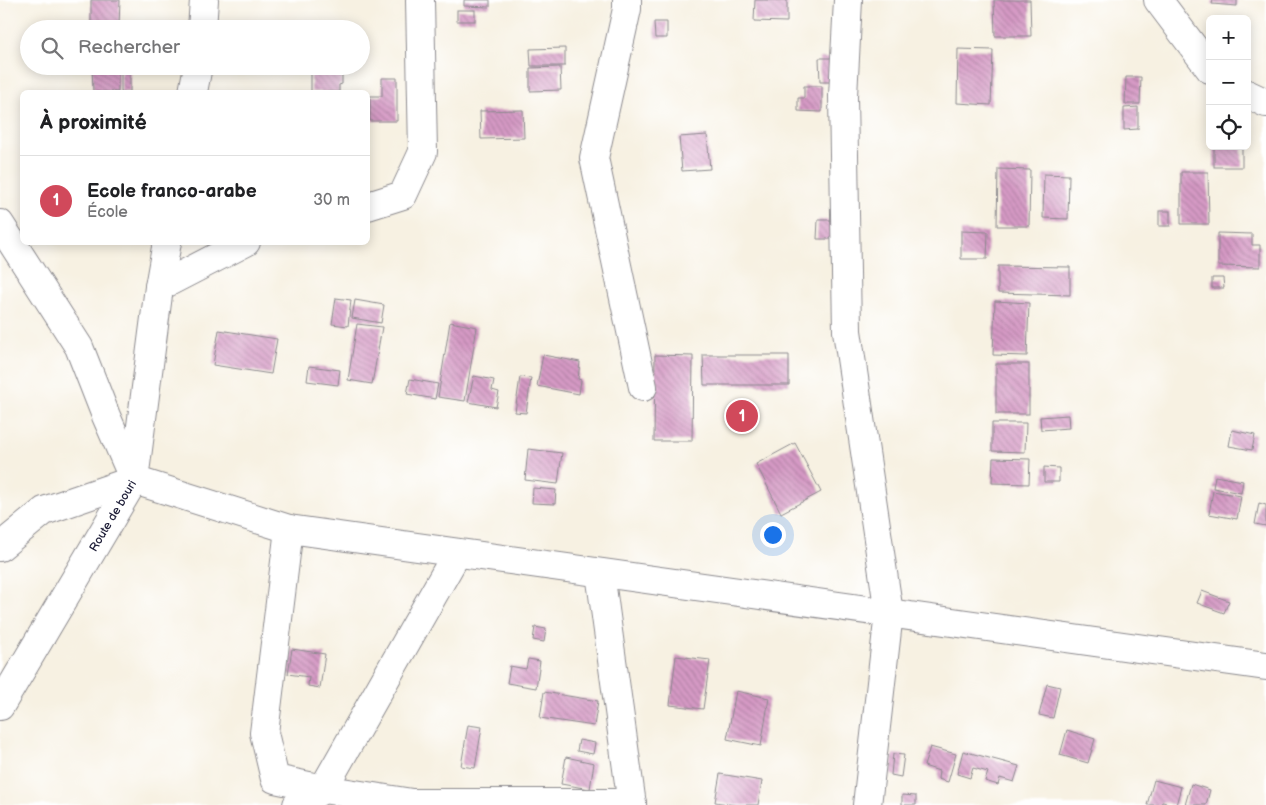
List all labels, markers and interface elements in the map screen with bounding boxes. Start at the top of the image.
map controls [1206,15,1251,150]
button: + [1206,15,1251,60]
search box [20,20,370,75]
icon: search [38,34,66,62]
text: Rechercher [78,36,180,59]
button: − [1206,60,1251,105]
button: locate [1206,105,1251,150]
text: À proximité [40,110,147,135]
text: Ecole franco-arabe [87,180,257,203]
text: 1 [53,191,59,210]
text: 30 m [313,191,350,210]
text: École [87,203,128,222]
pin: 1 [726,397,758,435]
street label: Route de bouri [86,477,140,554]
your location [760,522,786,548]

